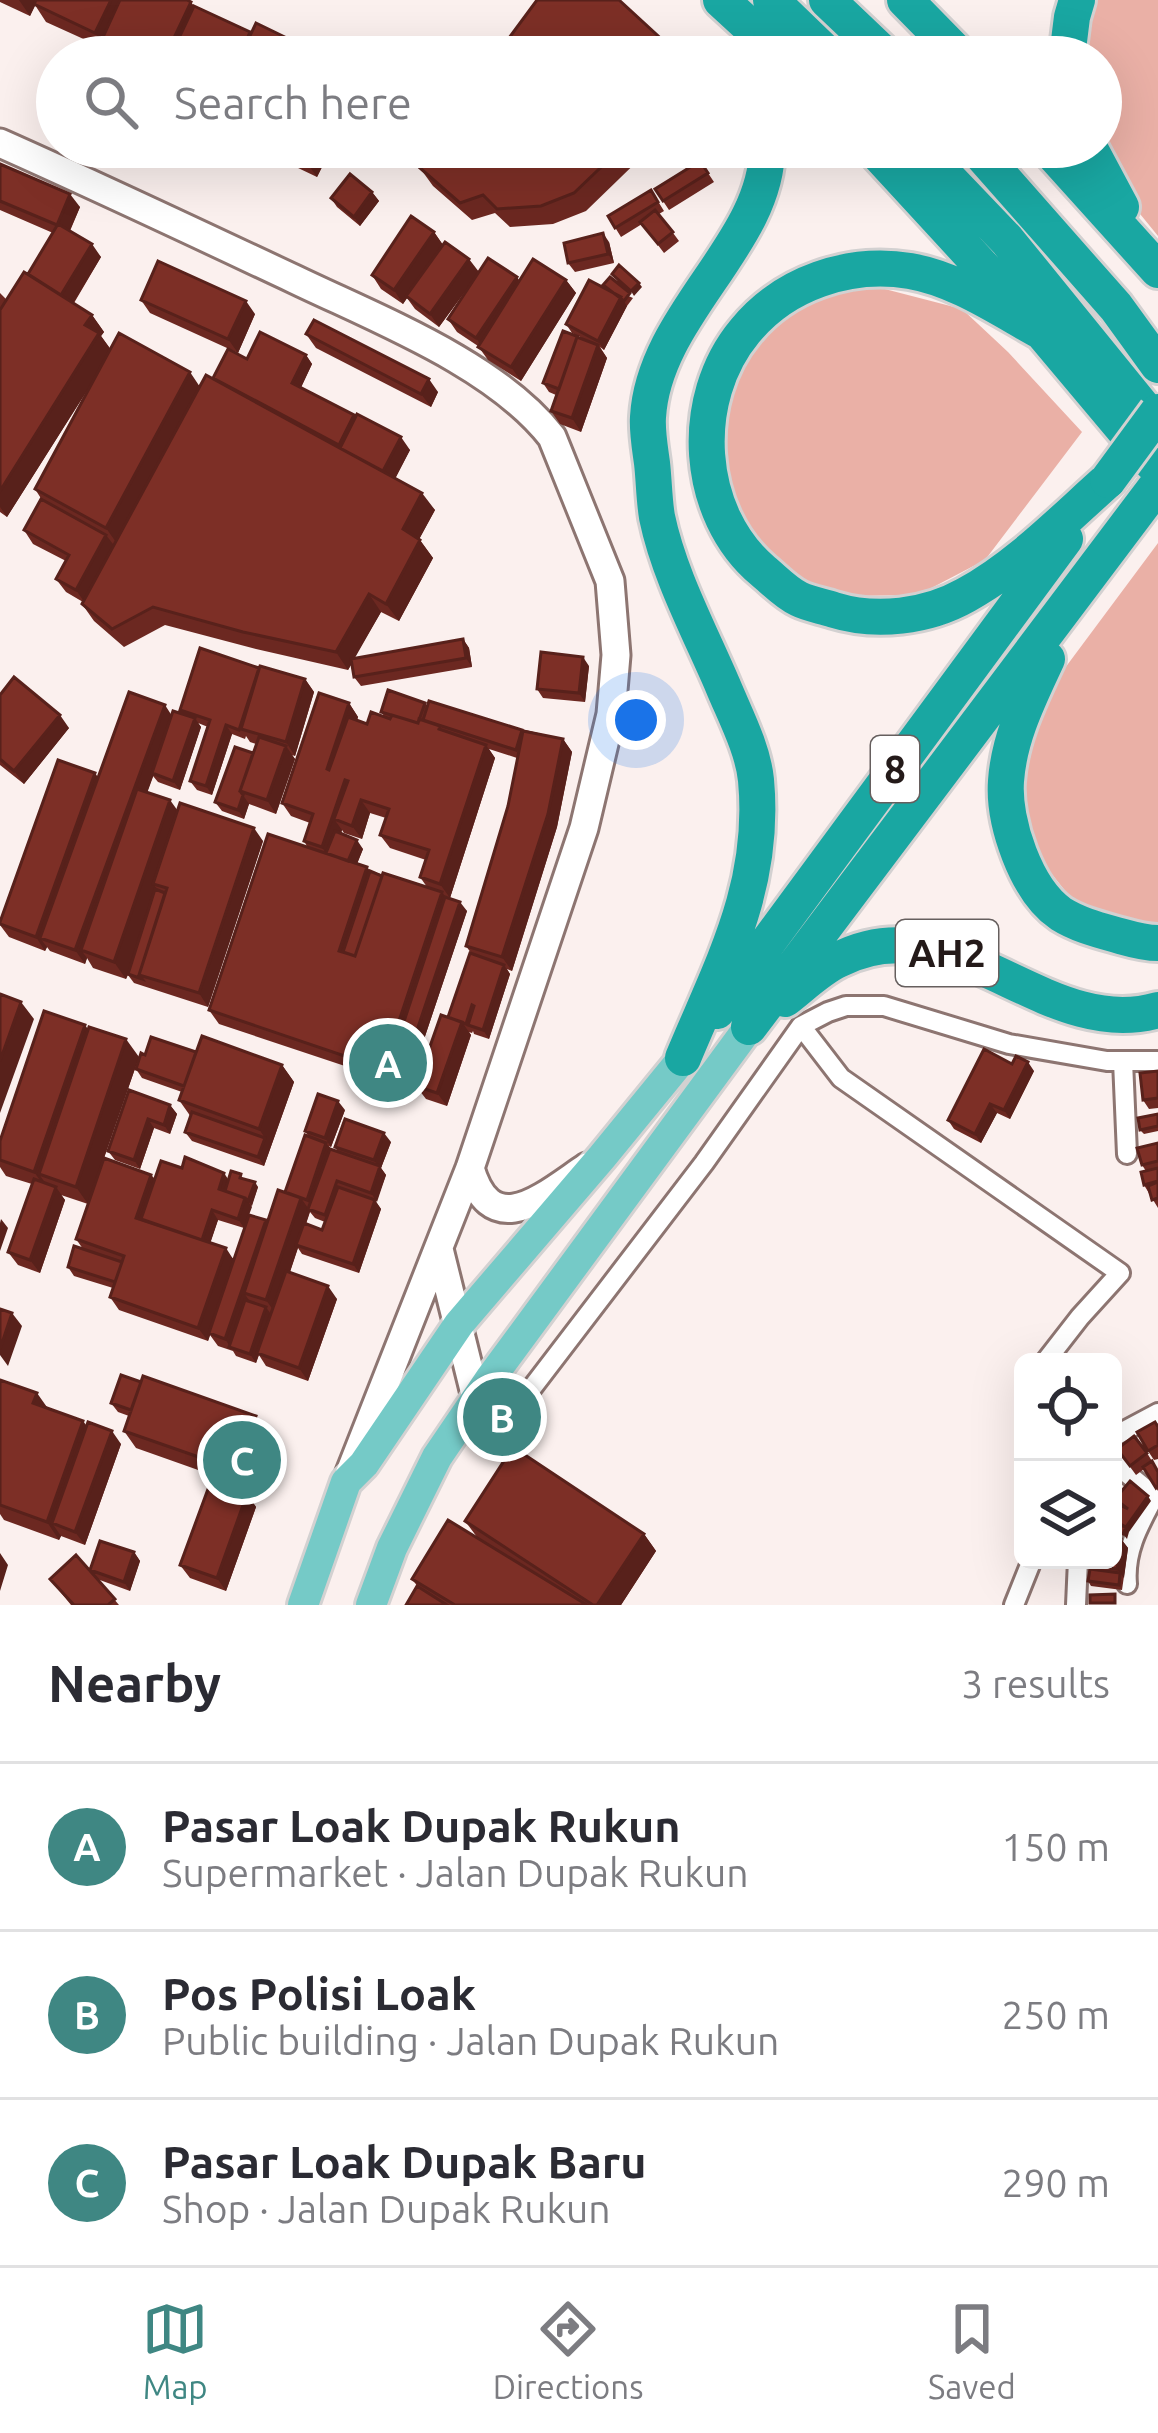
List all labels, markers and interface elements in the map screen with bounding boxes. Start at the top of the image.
search box [36,36,1122,168]
icon: search [78,69,144,135]
text: Search here [174,77,412,128]
your location [606,690,666,750]
road number: 8 [871,736,919,802]
road number: AH2 [896,920,998,986]
pin: A [349,1018,427,1108]
map controls [1014,1353,1122,1569]
button: locate [1014,1353,1122,1461]
pin: B [463,1372,541,1462]
pin: C [203,1415,281,1505]
button: layers [1014,1461,1122,1569]
text: Nearby [48,1654,221,1712]
text: 3 results [961,1662,1110,1705]
text: Pasar Loak Dupak Rukun [162,1800,681,1851]
text: A [73,1825,101,1868]
text: 150 m [1001,1825,1110,1868]
text: Supermarket · Jalan Dupak Rukun [162,1851,748,1894]
text: Pos Polisi Loak [162,1968,476,2019]
text: B [74,1993,100,2036]
text: 250 m [1001,1993,1110,2036]
text: Public building · Jalan Dupak Rukun [162,2019,779,2062]
text: Pasar Loak Dupak Baru [162,2136,647,2187]
text: C [75,2161,99,2204]
text: 290 m [1001,2161,1110,2204]
text: Shop · Jalan Dupak Rukun [162,2187,611,2230]
tab: Map [142,2296,208,2405]
tab: Directions [493,2296,643,2405]
tab: Saved [928,2296,1016,2405]

